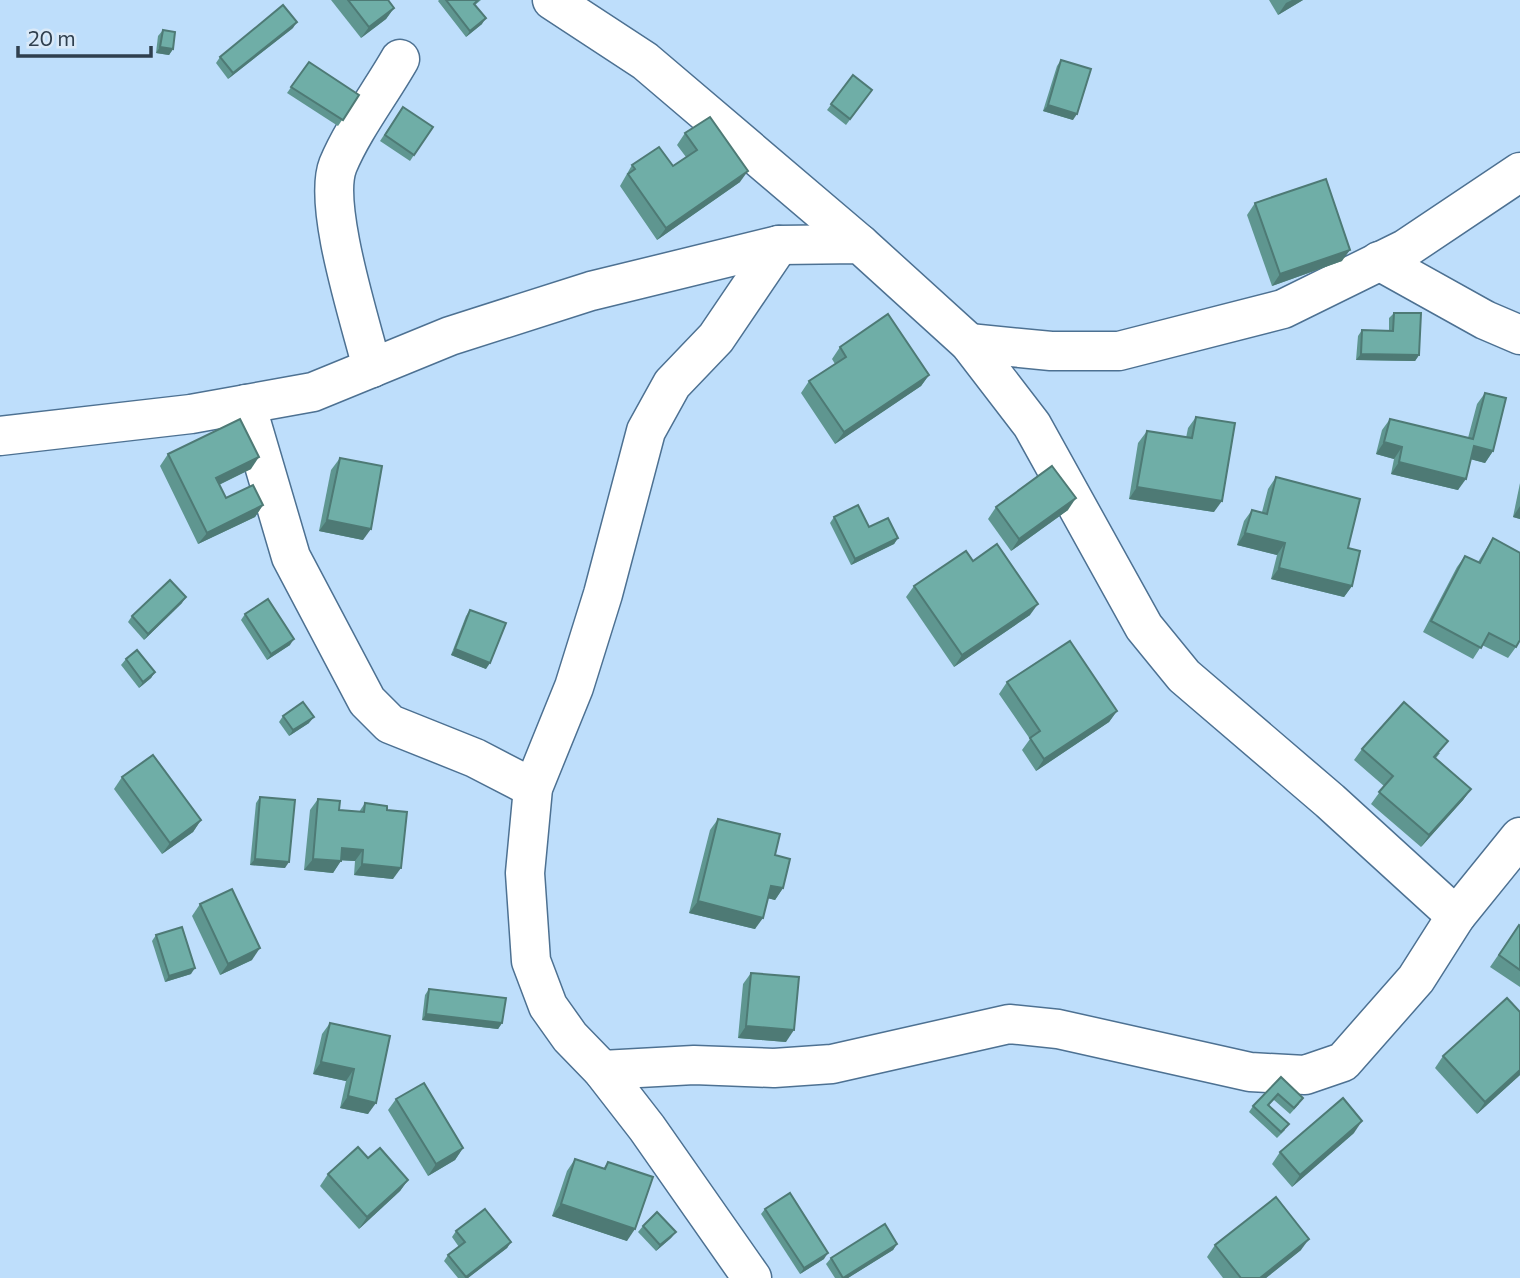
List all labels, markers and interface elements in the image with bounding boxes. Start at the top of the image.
scale bar [18,14,150,58]
text: 20 m [28,25,76,50]

